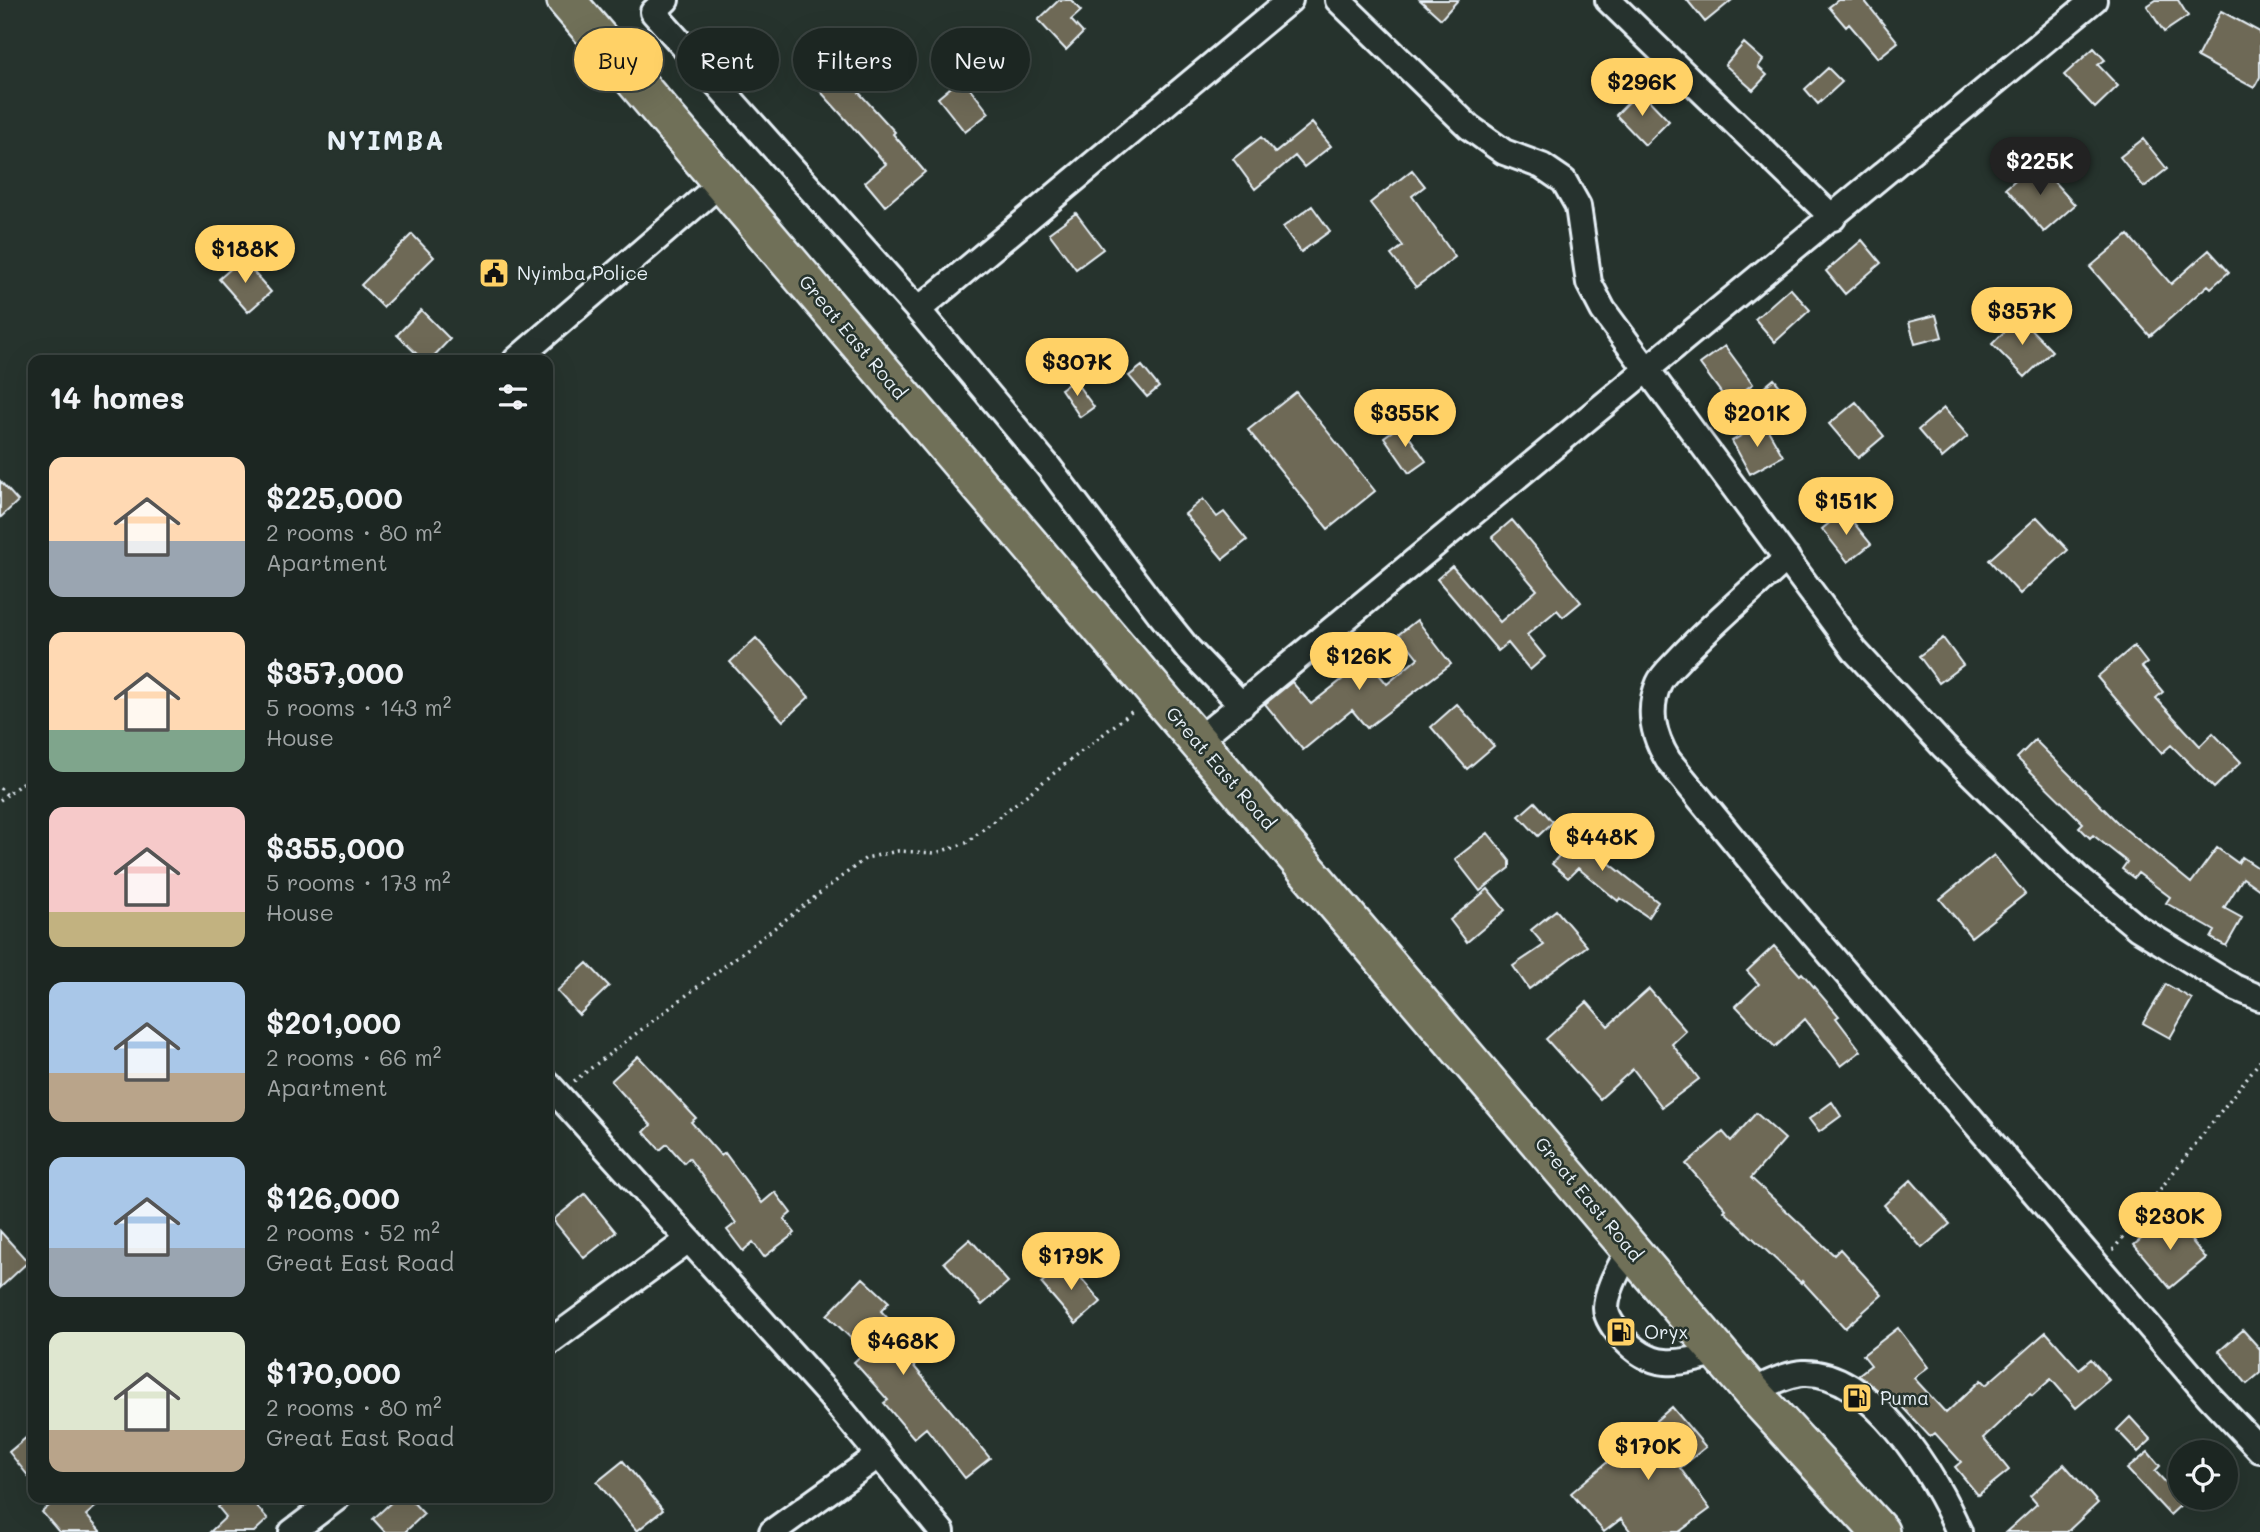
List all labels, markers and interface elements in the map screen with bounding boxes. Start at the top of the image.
chip: Buy [574,28,663,91]
chip: Rent [677,28,779,91]
chip: Filters [793,28,917,91]
chip: New [931,28,1030,91]
pin: $296K [1593,58,1691,118]
text: $296K [1607,66,1677,96]
district label: NYIMBA [327,123,445,157]
pin: $225K [1991,138,2089,197]
text: $225K [2006,145,2074,175]
pin: $188K [196,226,294,285]
text: $188K [211,233,279,263]
public building icon: Nyimba Police [477,256,511,290]
place label: Nyimba Police [517,260,648,285]
street label: Great East Road [794,269,913,404]
pin: $357K [1973,288,2071,347]
text: $357K [1987,295,2057,325]
pin: $307K [1028,338,1126,398]
text: $307K [1042,346,1112,376]
text: 14 homes [49,377,185,417]
icon: filters [494,378,532,416]
pin: $355K [1356,390,1454,449]
pin: $201K [1708,390,1806,449]
text: $355K [1370,397,1440,427]
text: $201K [1723,397,1791,427]
text: $225,000 [266,477,403,517]
pin: $151K [1797,477,1895,537]
icon: home [105,485,189,569]
text: $151K [1814,485,1878,515]
text: 2 rooms · 80 m² [266,517,442,547]
text: Apartment [266,547,388,577]
pin: $126K [1310,632,1408,692]
text: $126K [1326,640,1392,670]
text: $357,000 [266,652,404,692]
icon: home [105,660,189,744]
text: 5 rooms · 143 m² [266,692,452,722]
street label: Great East Road [1161,701,1282,835]
text: House [266,722,334,752]
pin: $448K [1553,814,1651,873]
text: $448K [1566,821,1638,851]
text: $355,000 [266,827,405,867]
icon: home [105,835,189,919]
text: 5 rooms · 173 m² [266,867,451,897]
text: House [266,897,334,927]
text: $201,000 [266,1002,401,1042]
icon: home [105,1010,189,1094]
text: 2 rooms · 66 m² [266,1042,441,1072]
text: Apartment [266,1072,388,1102]
street label: Great East Road [1530,1131,1649,1266]
text: $126,000 [266,1177,400,1217]
icon: home [105,1185,189,1269]
pin: $230K [2121,1192,2219,1252]
text: $230K [2135,1200,2205,1230]
text: 2 rooms · 52 m² [266,1217,440,1247]
pin: $179K [1022,1232,1120,1292]
text: $179K [1038,1240,1104,1270]
text: Great East Road [266,1247,454,1277]
fuel station icon: Oryx [1604,1315,1638,1349]
pin: $468K [854,1318,952,1377]
place label: Oryx [1644,1319,1688,1344]
text: $468K [867,1325,939,1355]
text: $170,000 [266,1352,401,1392]
icon: home [105,1360,189,1444]
fuel station icon: Puma [1840,1381,1874,1415]
place label: Puma [1880,1385,1929,1410]
text: 2 rooms · 80 m² [266,1392,442,1422]
text: Great East Road [266,1422,454,1452]
pin: $170K [1599,1422,1697,1482]
text: $170K [1614,1430,1682,1460]
map controls [2168,1440,2238,1510]
button: locate [2168,1440,2238,1510]

